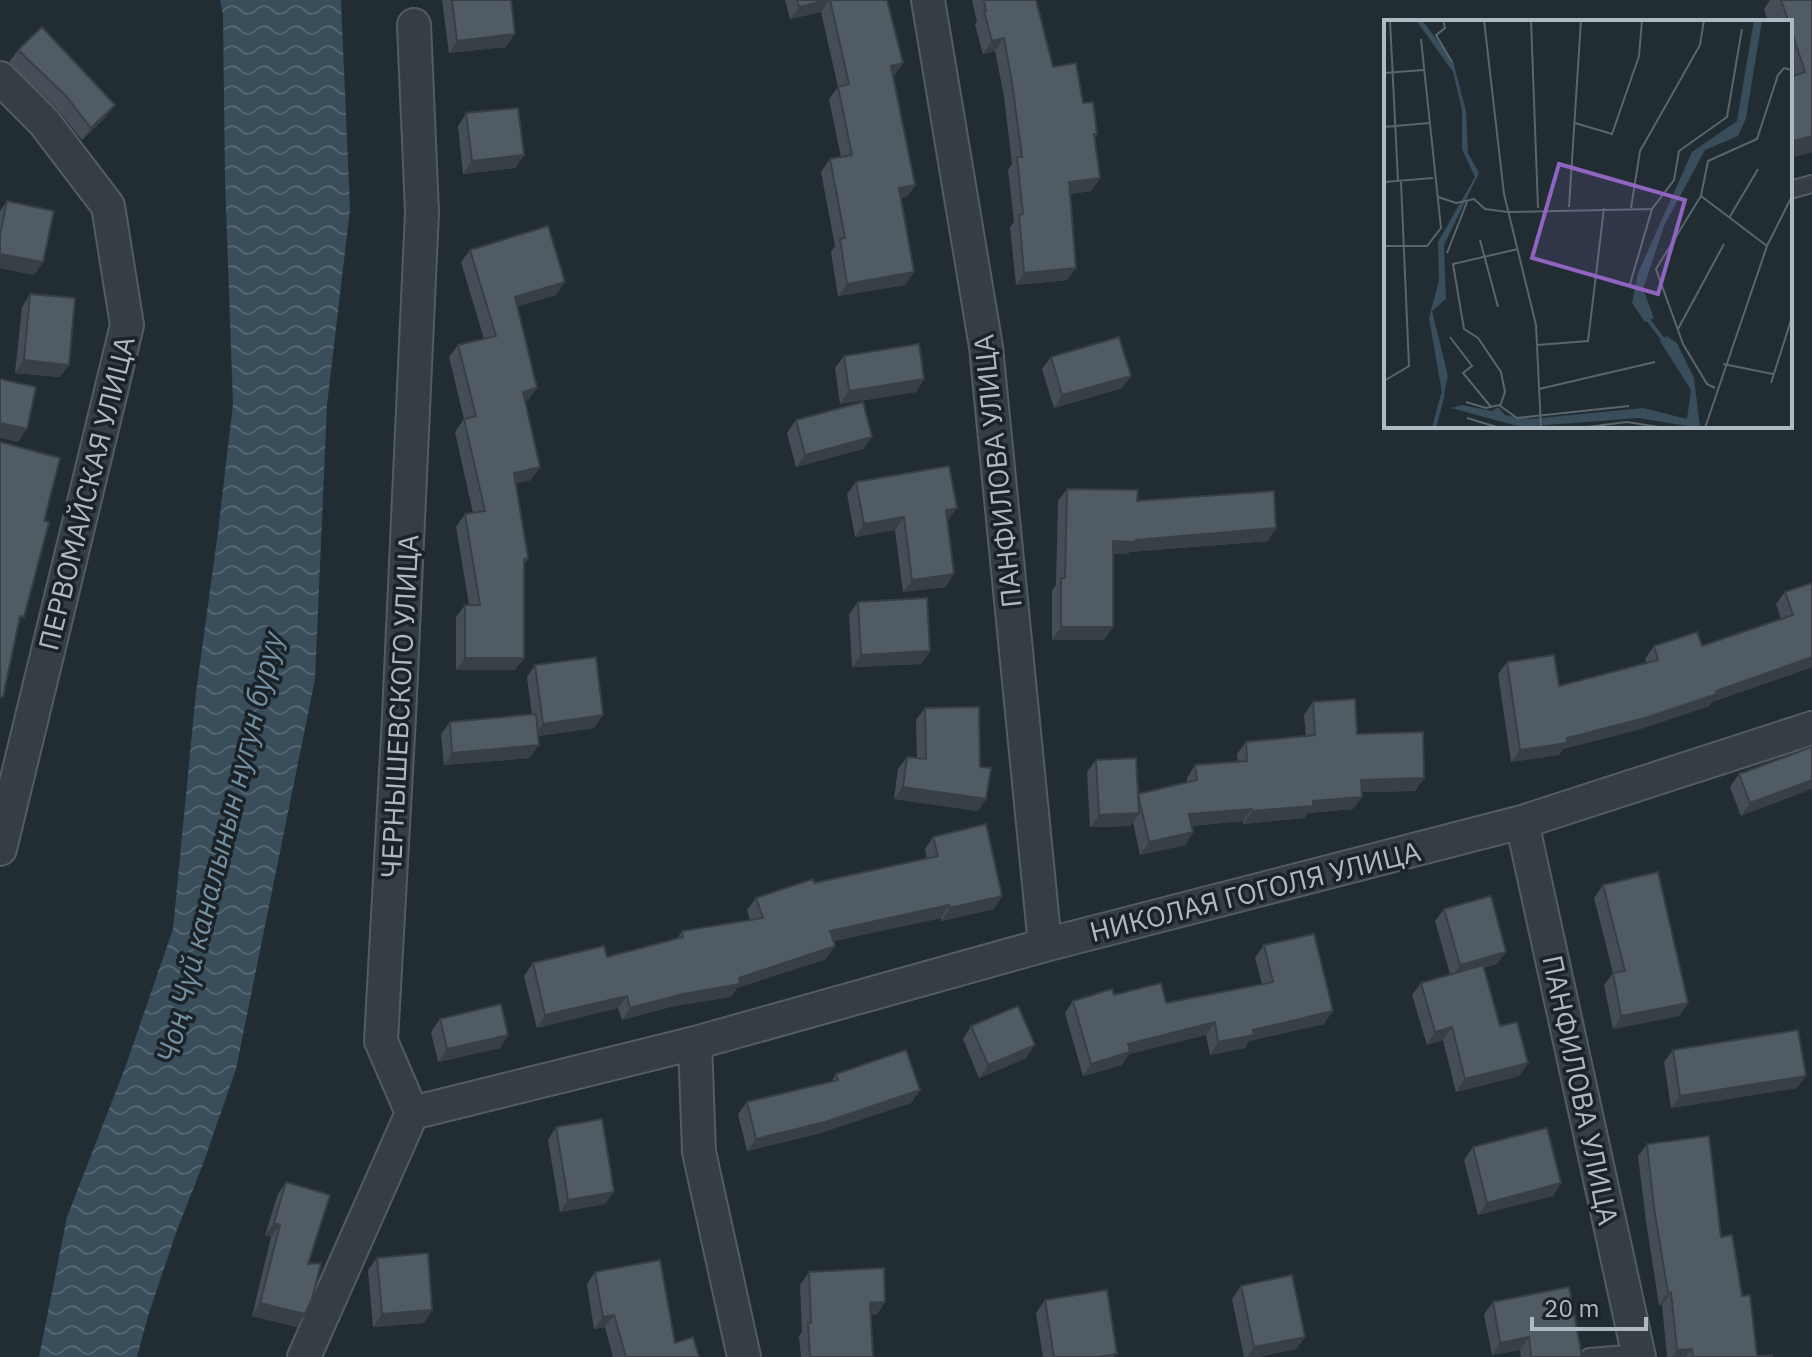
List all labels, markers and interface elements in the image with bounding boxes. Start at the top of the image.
inset map [1384,20,1792,428]
street label: ПЕРВОМАЙСКАЯ УЛИЦА [29,332,143,654]
street label: ПАНФИЛОВА УЛИЦА [964,332,1030,610]
street label: ЧЕРНЫШЕВСКОГО УЛИЦА [372,533,426,879]
water label: Чоң Чүй каналынын нугун буруу [147,626,292,1066]
street label: НИКОЛАЯ ГОГОЛЯ УЛИЦА [1086,832,1424,950]
street label: ПАНФИЛОВА УЛИЦА [1534,952,1628,1228]
scale bar [1532,1281,1646,1331]
text: 20 m [1544,1292,1599,1324]

